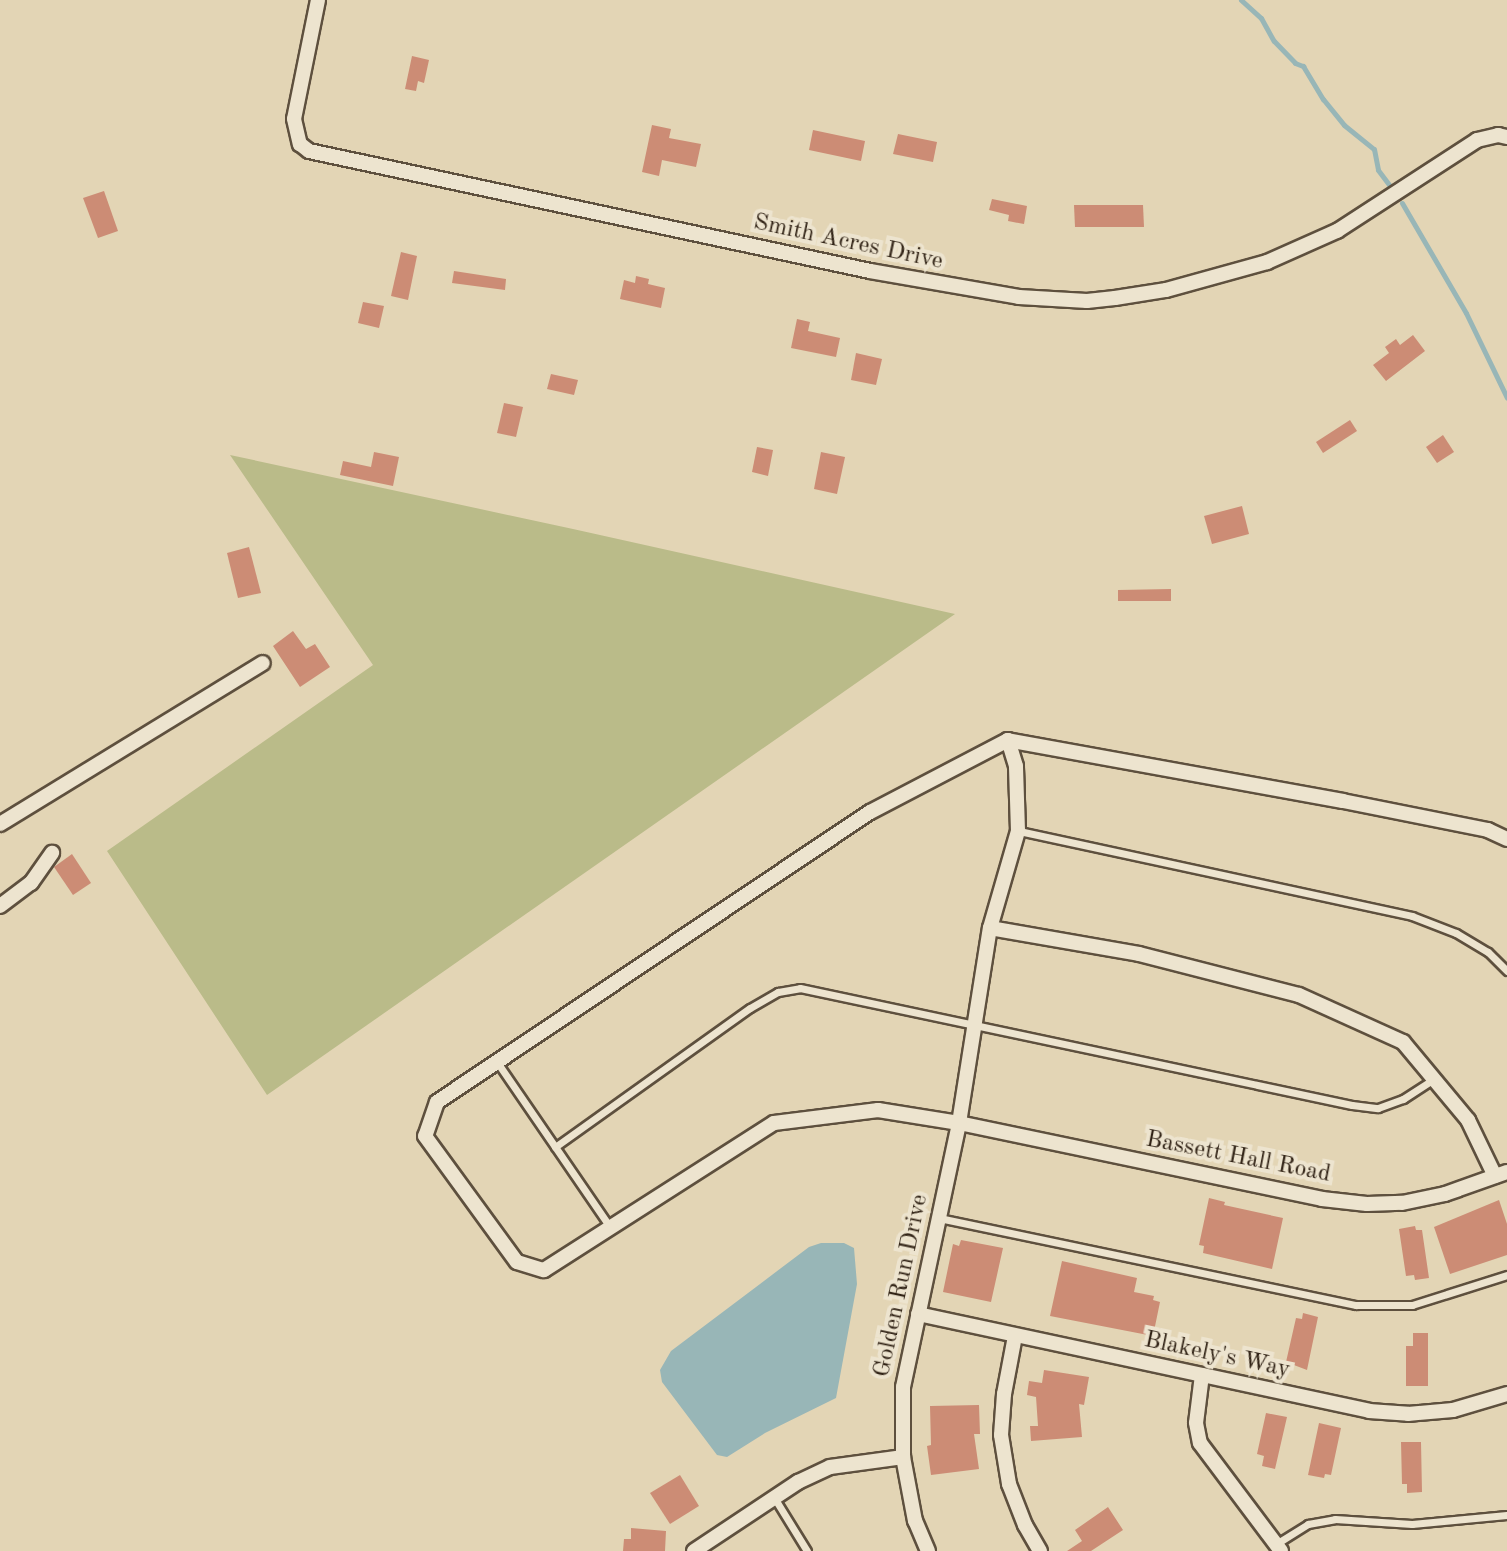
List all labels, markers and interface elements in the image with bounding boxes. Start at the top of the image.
street label: Smith Acres Drive [751,209,945,277]
street label: Bassett Hall Road [1143,1126,1333,1190]
street label: Golden Run Drive [869,1192,935,1380]
street label: Blakely's Way [1141,1326,1293,1386]

